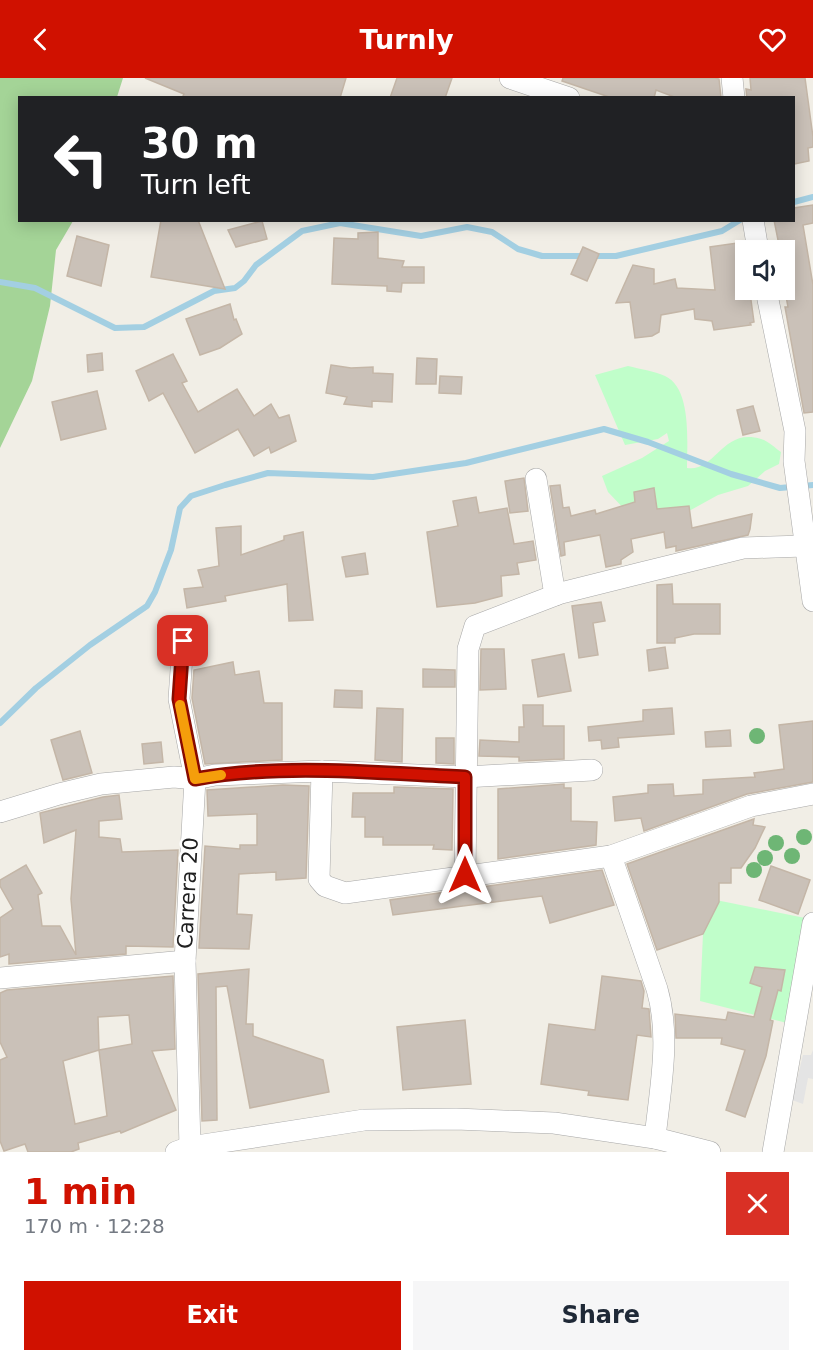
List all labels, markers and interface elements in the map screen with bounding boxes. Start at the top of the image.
icon: back [24,23,57,56]
icon: heart [756,23,789,56]
text: Turnly [359,24,454,55]
text: 30 m [141,119,258,168]
icon: left [42,120,120,198]
text: Turn left [141,169,251,200]
map controls [735,240,795,300]
button: sound [735,240,795,300]
pin [157,615,208,666]
icon: arrive [166,624,199,657]
street label: Carrera 20 [173,837,203,949]
position arrow [433,843,497,907]
text: 1 min [24,1171,137,1212]
button: close [726,1172,789,1235]
text: 170 m · 12:28 [24,1214,165,1238]
button: Exit [24,1281,401,1350]
button: Share [413,1281,789,1350]

